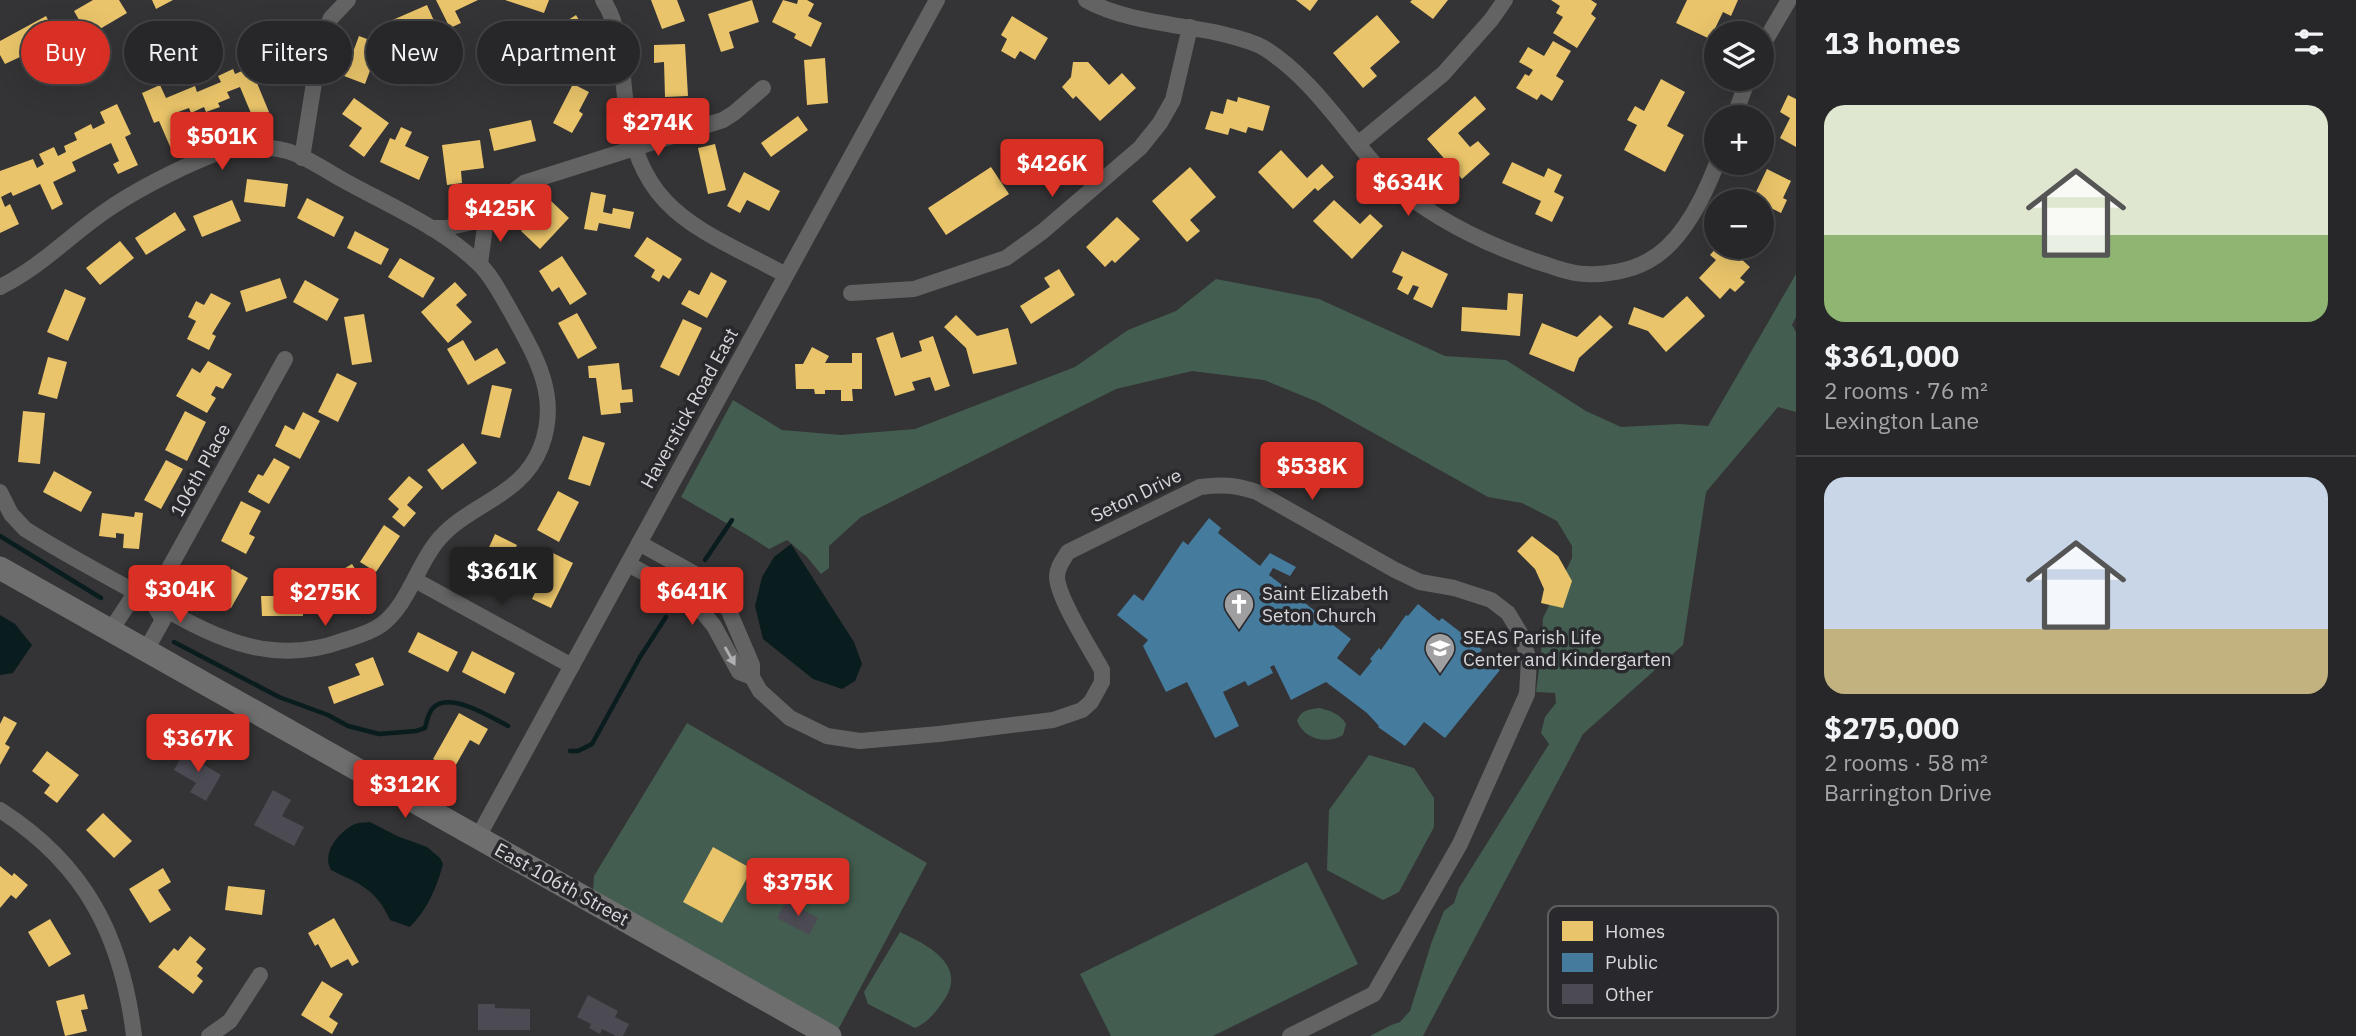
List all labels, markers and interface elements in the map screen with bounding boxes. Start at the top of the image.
chip: Buy [21,21,110,84]
chip: Rent [124,21,223,84]
chip: Filters [237,21,352,84]
chip: New [366,21,463,84]
chip: Apartment [477,21,640,84]
map controls [1704,21,1774,259]
button: layers [1704,21,1774,91]
text: 13 homes [1824,23,1961,62]
icon: filters [2290,23,2328,61]
pin: $274K [609,99,707,158]
button: + [1704,105,1774,175]
text: $274K [622,106,694,136]
pin: $501K [173,113,271,172]
text: $501K [186,120,258,150]
pin: $426K [1003,140,1101,199]
text: $426K [1016,147,1088,177]
icon: home [2013,150,2139,276]
pin: $634K [1359,158,1457,218]
text: $634K [1372,166,1444,196]
pin: $425K [451,184,549,244]
button: − [1704,189,1774,259]
text: $425K [464,192,536,222]
street label: Haverstick Road East [635,324,743,492]
text: $361,000 [1824,336,1959,375]
text: 2 rooms · 76 m² [1824,375,1988,405]
text: Lexington Lane [1824,405,1979,435]
street label: 106th Place [165,419,235,521]
pin: $538K [1263,442,1361,502]
text: $538K [1276,450,1348,480]
street label: Seton Drive [1087,463,1185,527]
icon: home [2013,522,2139,648]
pin: $361K [453,548,551,607]
text: $361K [466,555,538,585]
pin: $304K [131,566,229,625]
pin: $275K [276,568,374,628]
pin: $641K [643,568,741,627]
text: $304K [144,573,216,603]
text: $641K [656,575,728,605]
text: $275K [289,576,361,606]
place label: Saint Elizabeth Seton Church [1262,581,1389,627]
church icon: Saint Elizabeth Seton Church [1222,587,1256,631]
place label: SEAS Parish Life Center and Kindergarten [1463,625,1672,671]
school or university icon: SEAS Parish Life Center and Kindergarten [1423,631,1457,675]
one-way arrow [724,646,736,666]
text: $275,000 [1824,708,1959,747]
pin: $367K [149,714,247,774]
text: $367K [162,722,234,752]
text: 2 rooms · 58 m² [1824,747,1988,777]
pin: $312K [356,760,454,820]
text: $312K [369,768,441,798]
text: Barrington Drive [1824,777,1992,807]
street label: East 106th Street [491,837,633,931]
pin: $375K [749,858,847,918]
text: $375K [762,866,834,896]
legend [1548,906,1778,1018]
text: Homes [1605,919,1665,943]
text: Public [1605,950,1658,974]
text: Other [1605,982,1653,1006]

